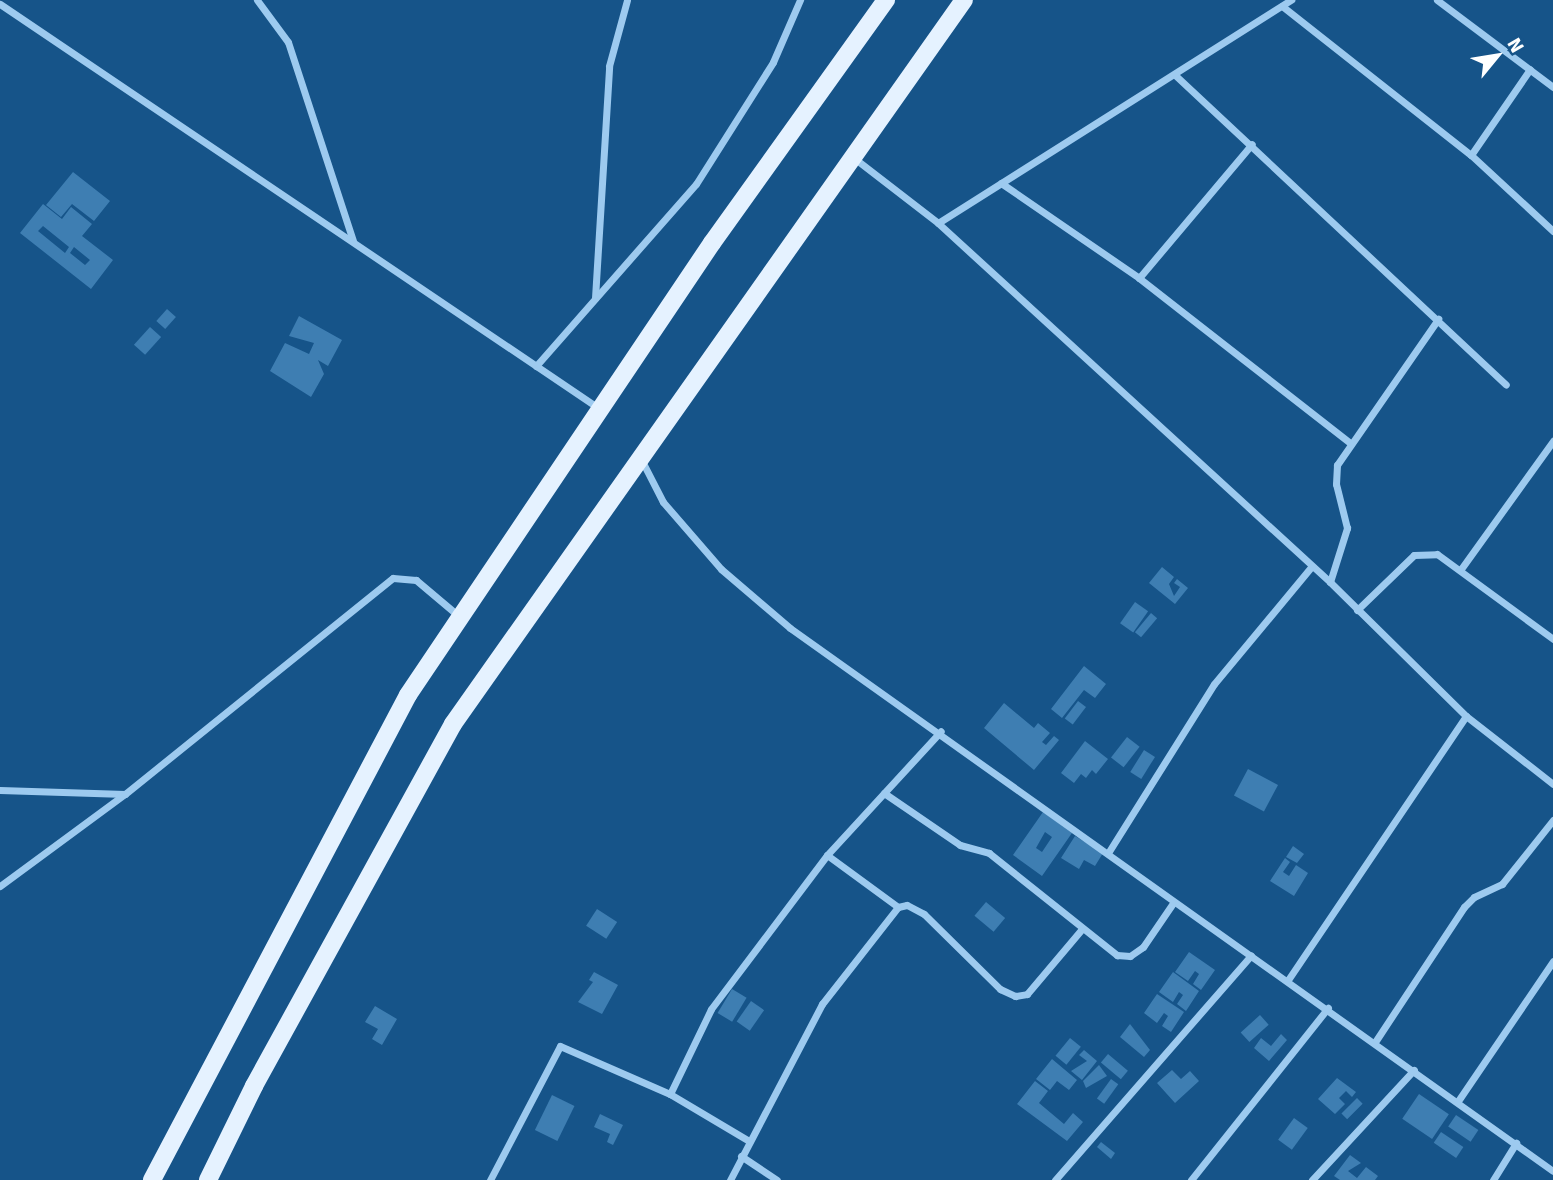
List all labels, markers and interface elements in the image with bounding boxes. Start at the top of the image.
north arrow [1462,21,1532,91]
text: N [1501,34,1529,57]

